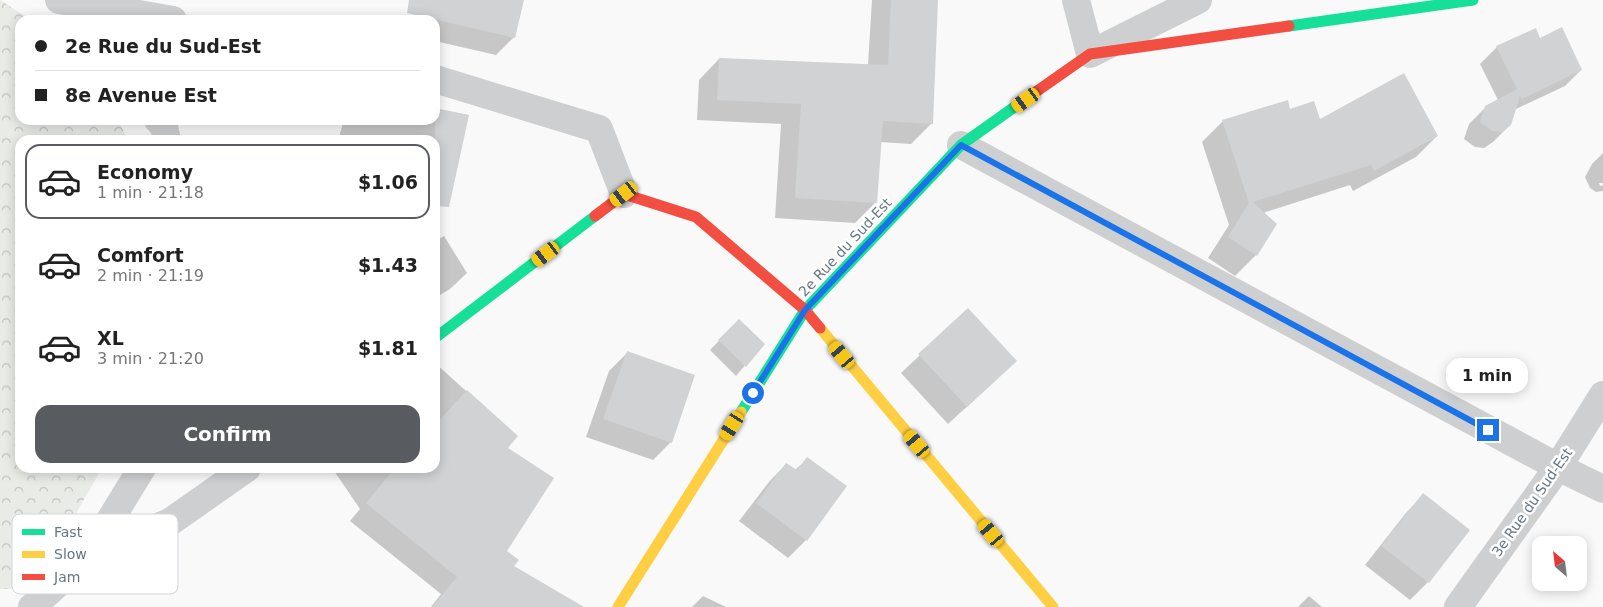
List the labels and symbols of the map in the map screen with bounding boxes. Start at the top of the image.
car [1009,85,1042,115]
car [607,179,640,209]
street label: 2e Rue du Sud-Est [795,194,895,299]
car [529,239,562,269]
car [826,339,857,371]
callout: 1 min [1447,358,1529,392]
route start [742,382,764,404]
car [717,409,746,443]
route end [1477,419,1499,441]
car [901,428,932,460]
street label: 3e Rue du Sud-Est [1489,444,1576,559]
legend [12,514,178,594]
car [975,517,1006,549]
text: Fast [54,524,83,540]
north arrow [1532,536,1588,591]
text: Slow [54,546,87,562]
text: Jam [53,569,80,585]

